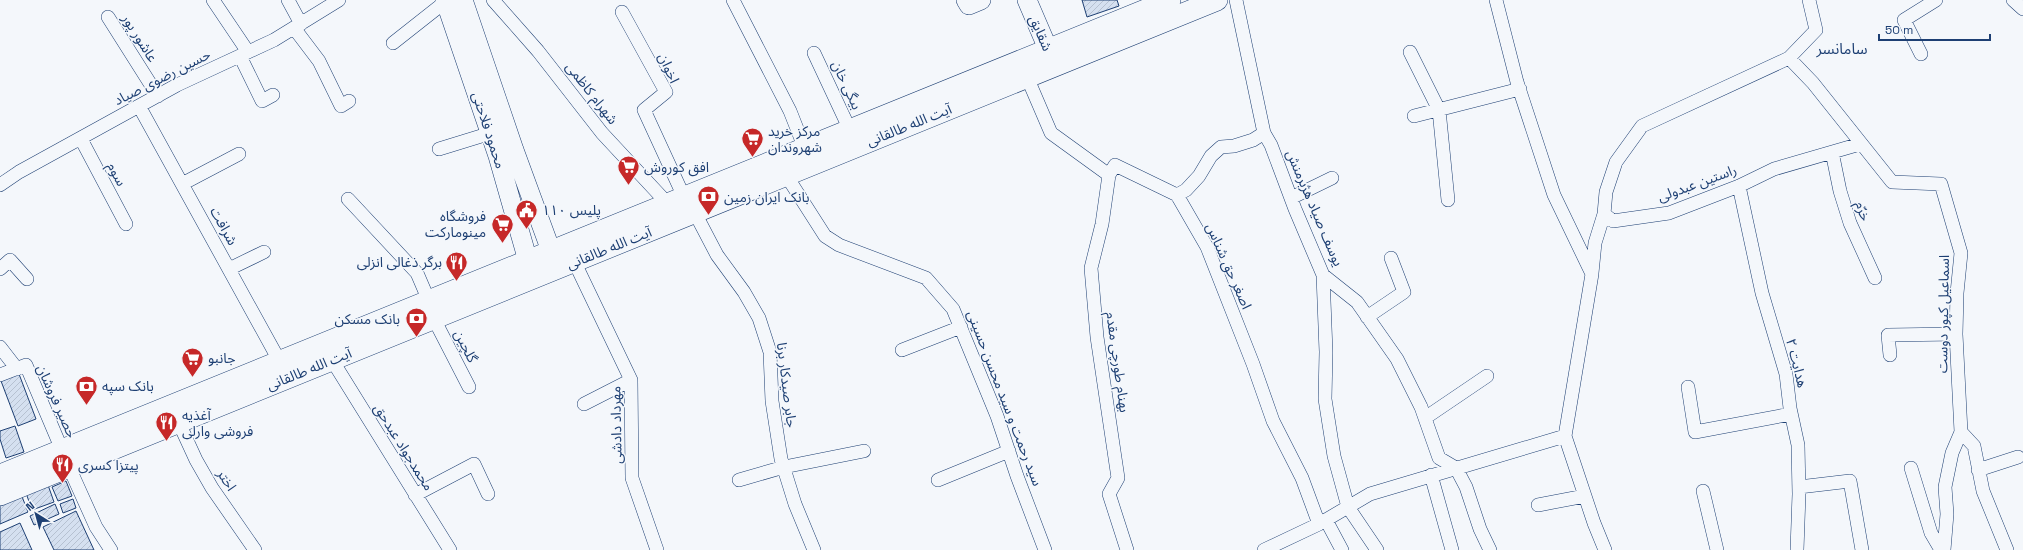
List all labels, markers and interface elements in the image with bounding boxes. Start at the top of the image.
street label: عاشور پور [117,10,162,66]
street label: شقایق [1024,12,1057,54]
scale bar [1879,16,1990,42]
text: 50 m [1885,22,1913,38]
district label: سامانسر [1815,39,1868,58]
street label: حسین رضوی صیاد [111,45,213,109]
street label: اخوان [654,50,684,86]
street label: شهرام کاظمی [560,58,622,129]
street label: بیگی خان [828,58,866,113]
street label: محمود فلاحتی [468,89,510,171]
street label: آیت الله طالقانی [864,99,955,150]
place label: مرکز خرید شهروندان [768,122,822,156]
supermarket icon: مرکز خرید شهروندان [739,126,765,159]
street label: یوسف صیاد هژبرمنش [1282,147,1348,269]
supermarket icon: افق کوروش [615,154,641,187]
place label: افق کوروش [644,158,709,177]
street label: سوم [102,159,131,190]
street label: راستین عبدولی [1655,160,1739,206]
bank icon: بانک ایران زمین [695,184,721,217]
place label: بانک ایران زمین [724,188,810,206]
public building icon: پلیس ۱۱۰ [514,197,540,230]
street label: خرّم [1849,199,1875,224]
place label: پلیس ۱۱۰ [542,201,601,220]
street label: شرافت [206,204,242,248]
place label: فروشگاه مینومارکت [425,207,486,241]
supermarket icon: فروشگاه مینومارکت [489,211,515,244]
street label: اصغر حق شناس [1201,220,1256,312]
street label: آیت الله طالقانی [564,222,655,273]
restaurant icon: برگر ذغالی انزلی [444,249,470,282]
place label: برگر ذغالی انزلی [357,253,442,271]
street label: اسماعیل کپور دوست [1933,255,1954,373]
bank icon: بانک مسکن [403,306,429,339]
street label: سید رحمت و سید محسن حسینی [963,308,1047,488]
place label: بانک مسکن [335,310,400,328]
street label: بهنام طورچی مقدم [1100,311,1134,414]
street label: گلچین [449,327,482,366]
street label: هدایت ۲ [1782,337,1812,389]
street label: جابر صیدکار برنا [773,341,801,429]
street label: آیت الله طالقانی [264,343,355,394]
supermarket icon: جانبو [180,345,206,378]
place label: جانبو [208,349,236,367]
street label: حصیر فروشان [33,361,81,441]
bank icon: بانک سپه [73,373,99,406]
place label: بانک سپه [102,377,154,396]
street label: مهرداد دادشی [606,386,626,464]
street label: محمدجواد عبدحق [369,400,438,494]
place label: آغذیه فروشی وارلی [182,406,253,440]
restaurant icon: آغذیه فروشی وارلی [153,410,179,443]
restaurant icon: پیتزا کسری [49,452,75,485]
place label: پیتزا کسری [78,456,139,475]
street label: اختر [213,465,241,494]
north arrow [16,494,56,534]
text: N [23,498,37,514]

